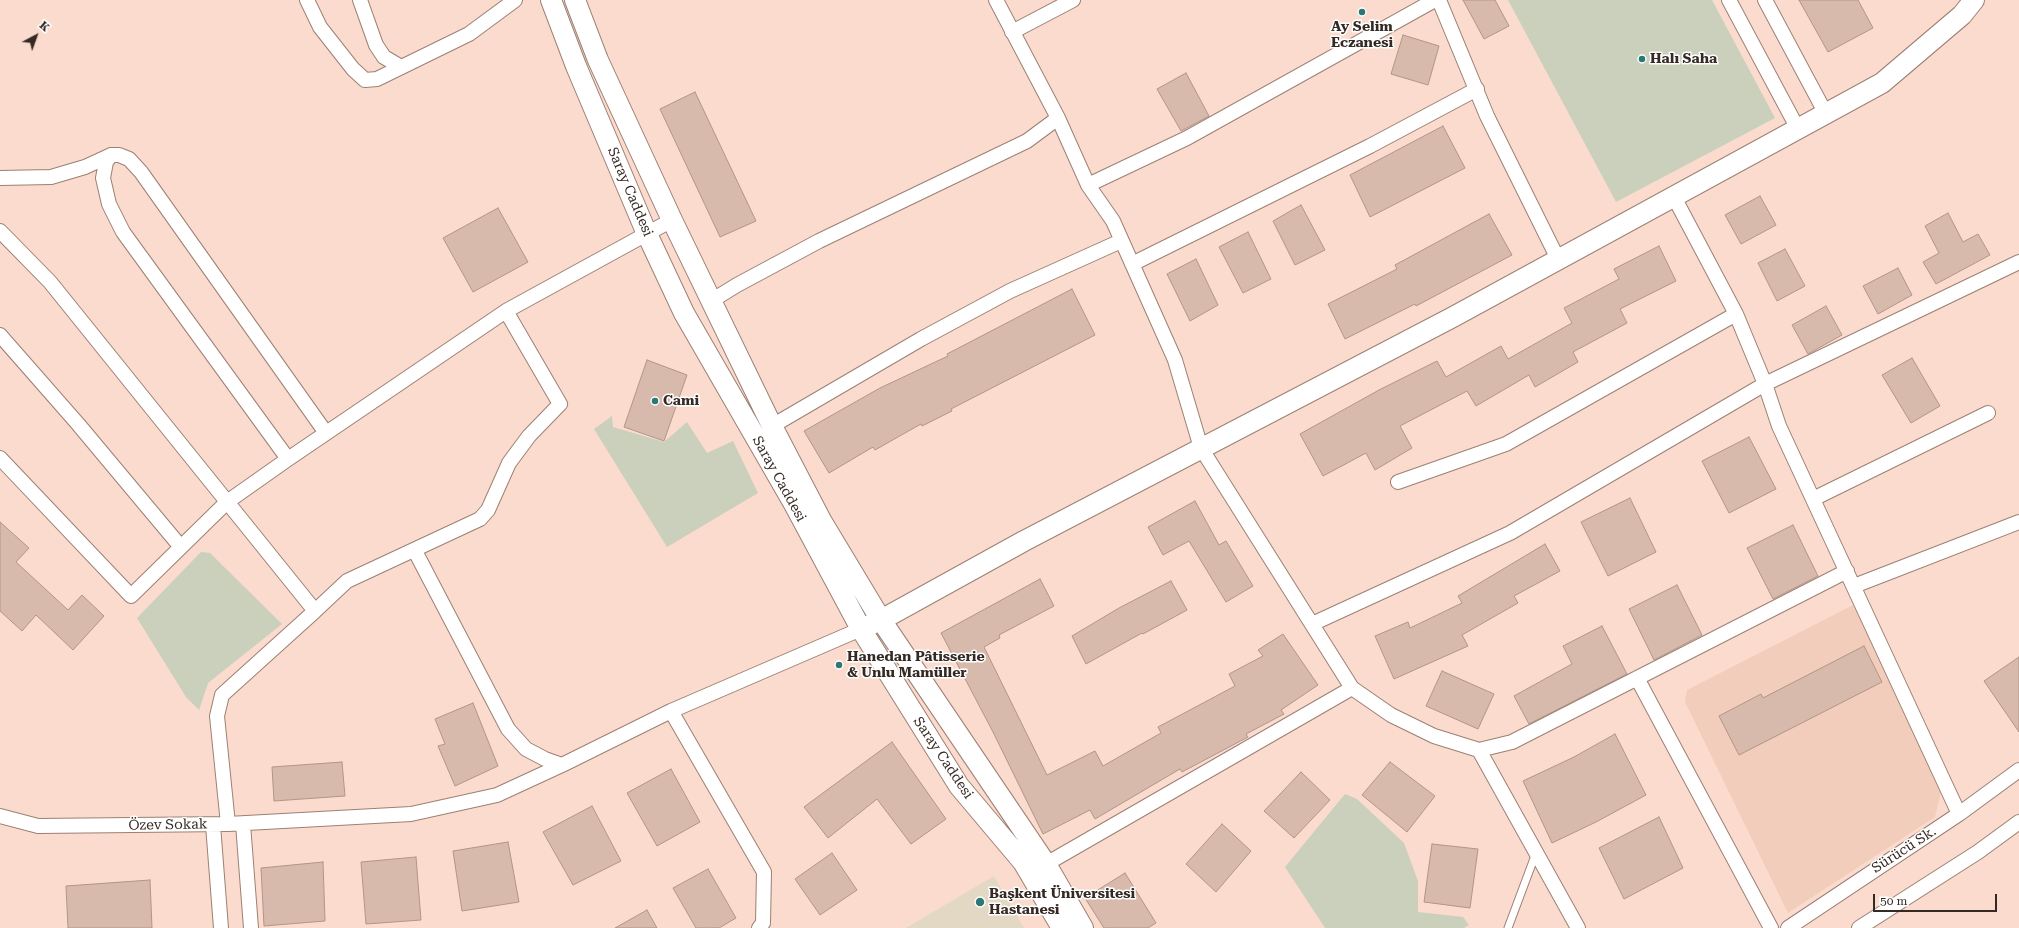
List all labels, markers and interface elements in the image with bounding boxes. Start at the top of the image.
marker: Ay Selim Eczanesi [1357,7,1367,17]
north arrow [16,16,56,56]
text: K [37,19,52,34]
place label: Ay Selim Eczanesi [1331,19,1393,52]
place label: Halı Saha [1650,51,1717,67]
marker: Halı Saha [1637,54,1647,64]
street label: Saray Caddesi [604,145,656,239]
place label: Cami [663,393,699,409]
marker: Cami [650,396,660,406]
street label: Saray Caddesi [749,433,809,525]
place label: Hanedan Pâtisserie & Unlu Mamüller [847,649,985,682]
marker: Hanedan Pâtisserie & Unlu Mamüller [834,660,844,670]
street label: Saray Caddesi [909,714,977,802]
street label: Özev Sokak [128,816,208,834]
street label: Sürücü Sk. [1869,823,1939,877]
place label: Başkent Üniversitesi Hastanesi [989,886,1135,918]
scale bar [1875,886,1999,912]
text: 50 m [1880,894,1907,908]
marker: Başkent Üniversitesi Hastanesi [974,896,986,908]

